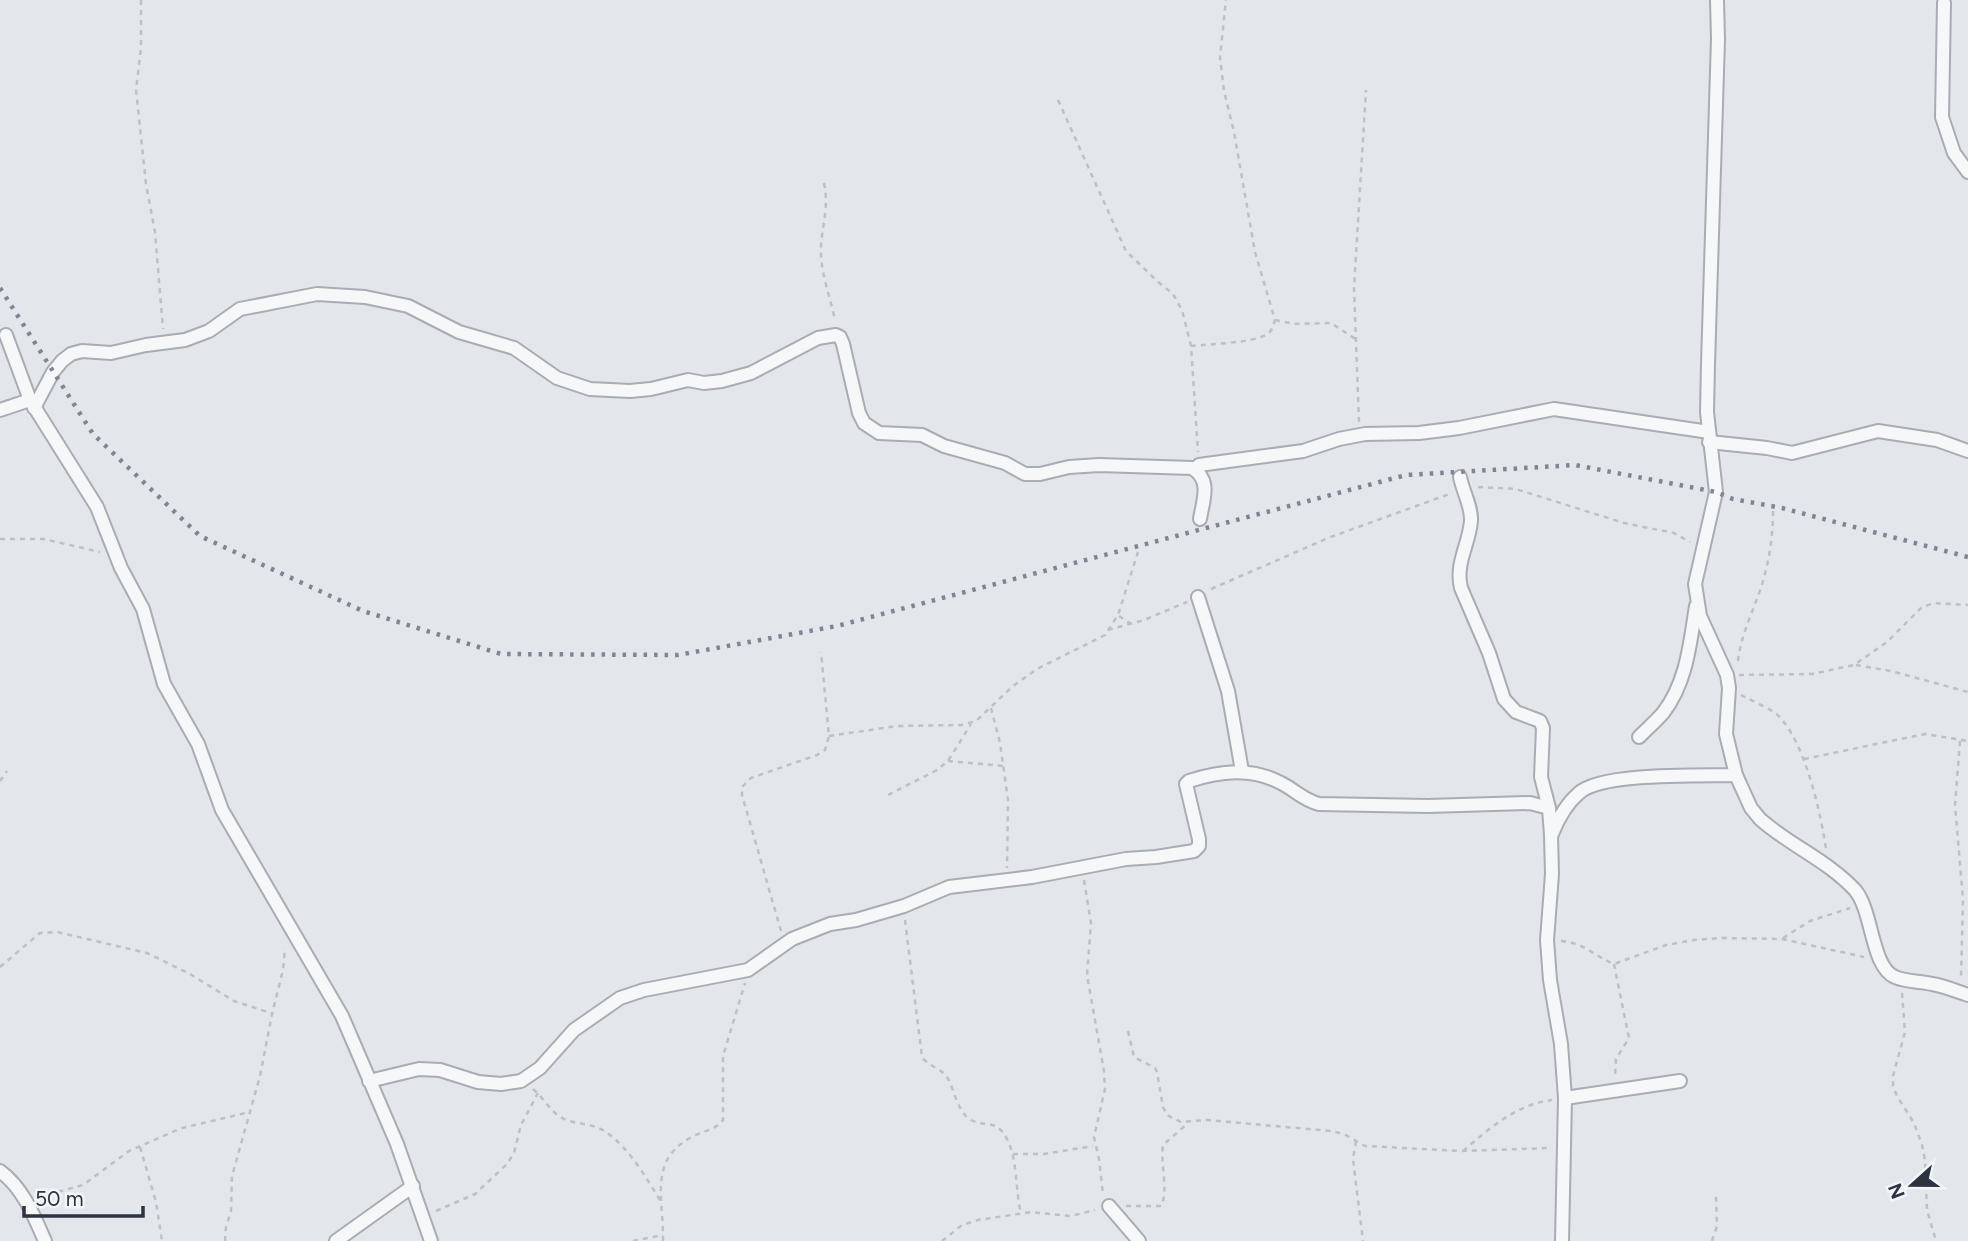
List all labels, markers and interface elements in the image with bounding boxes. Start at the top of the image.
north arrow [1877,1150,1947,1220]
scale bar [24,1174,144,1218]
text: N [1883,1180,1910,1202]
text: 50 m [35,1186,84,1211]

